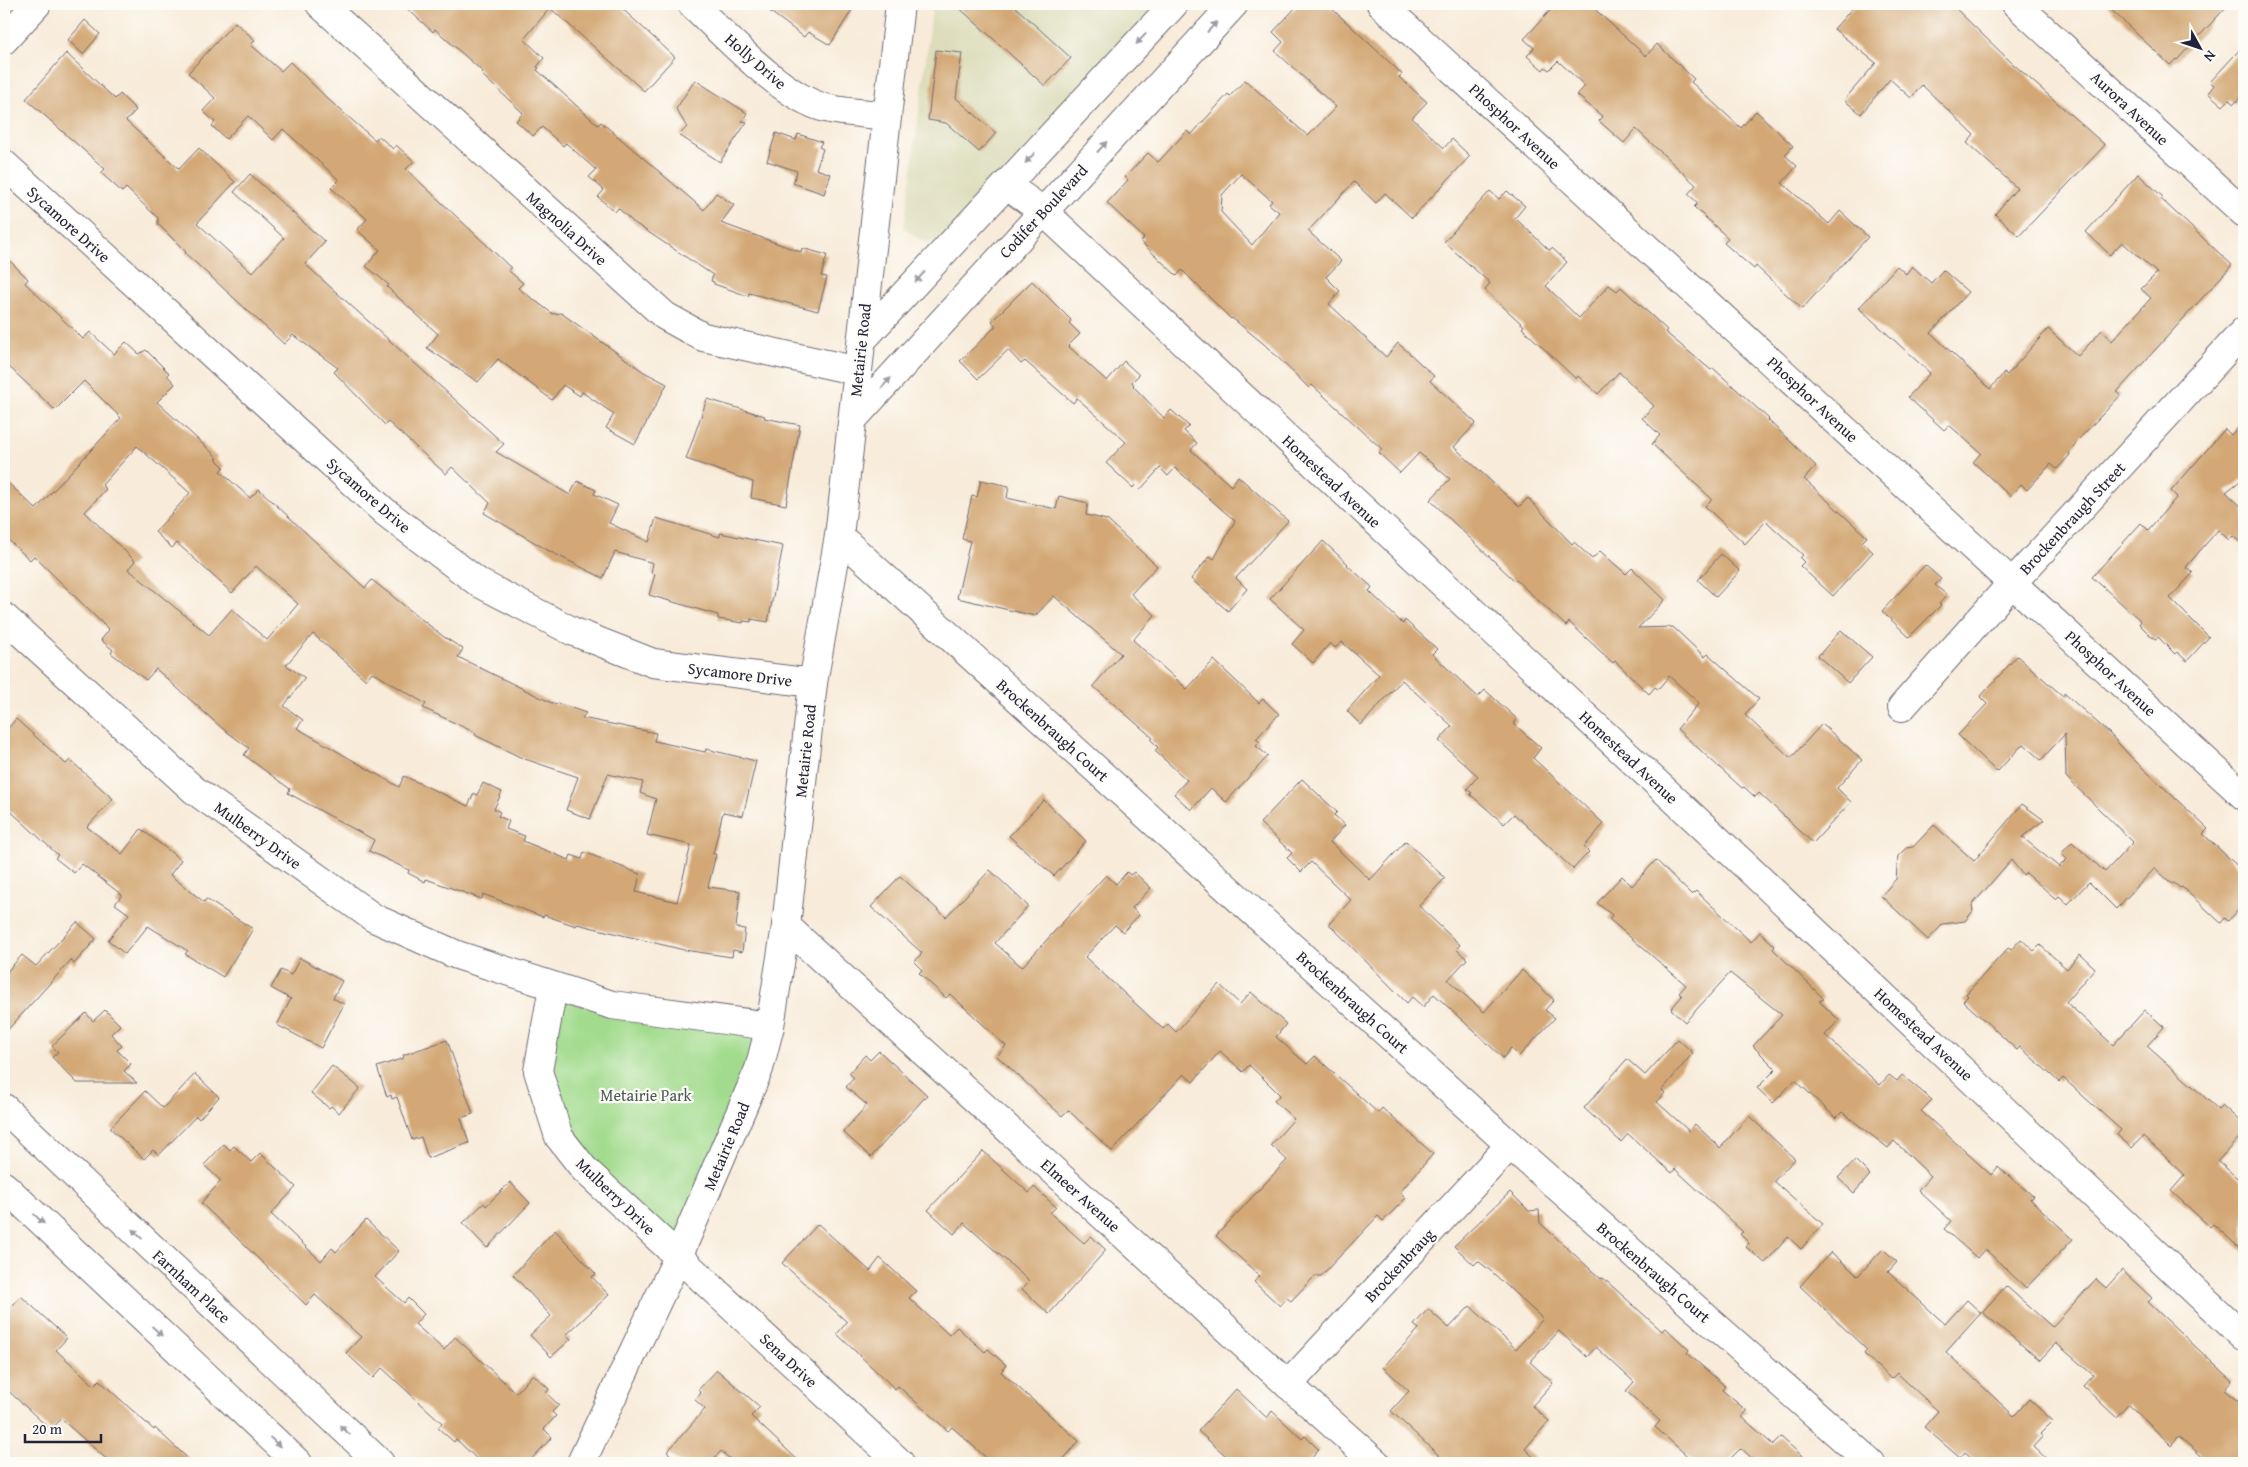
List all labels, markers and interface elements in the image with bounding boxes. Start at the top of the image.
one-way arrow [1206,22,1218,34]
north arrow [2176,22,2226,72]
street label: Holly Drive [720,27,792,95]
one-way arrow [1135,33,1147,45]
text: N [2199,46,2221,67]
street label: Aurora Avenue [2085,65,2175,151]
street label: Phosphor Avenue [1464,77,1566,175]
one-way arrow [1096,142,1108,154]
one-way arrow [1024,152,1036,164]
street label: Codifer Boulevard [993,158,1093,263]
street label: Sycamore Drive [22,180,116,268]
street label: Magnolia Drive [521,185,613,271]
one-way arrow [914,271,926,283]
street label: Metairie Road [843,302,877,398]
street label: Phosphor Avenue [1762,350,1864,448]
one-way arrow [880,377,892,389]
street label: Homestead Avenue [1277,429,1387,533]
street label: Sycamore Drive [322,452,416,538]
street label: Brockenbraugh Street [2013,456,2131,580]
street label: Phosphor Avenue [2060,624,2162,722]
street label: Sycamore Drive [686,656,794,692]
street label: Brockenbraugh Court [991,673,1115,787]
street label: Metairie Road [788,703,822,799]
street label: Homestead Avenue [1574,705,1684,809]
street label: Mulberry Drive [209,795,307,875]
street label: Brockenbraugh Court [1291,945,1415,1059]
street label: Homestead Avenue [1869,982,1979,1086]
park label: Metairie Park [600,1083,693,1107]
street label: Metairie Road [697,1098,756,1194]
street label: Mulberry Drive [571,1152,661,1240]
street label: Elmeer Avenue [1036,1153,1126,1237]
one-way arrow [33,1213,45,1225]
street label: Brockenbraugh Court [1592,1216,1716,1328]
street label: Brockenbraug [1358,1223,1440,1307]
one-way arrow [132,1228,144,1240]
street label: Farnham Place [148,1244,236,1328]
one-way arrow [151,1325,163,1337]
street label: Sena Drive [755,1327,823,1393]
scale bar [25,1412,101,1444]
text: 20 m [32,1418,63,1439]
one-way arrow [339,1424,351,1436]
one-way arrow [269,1436,281,1448]

